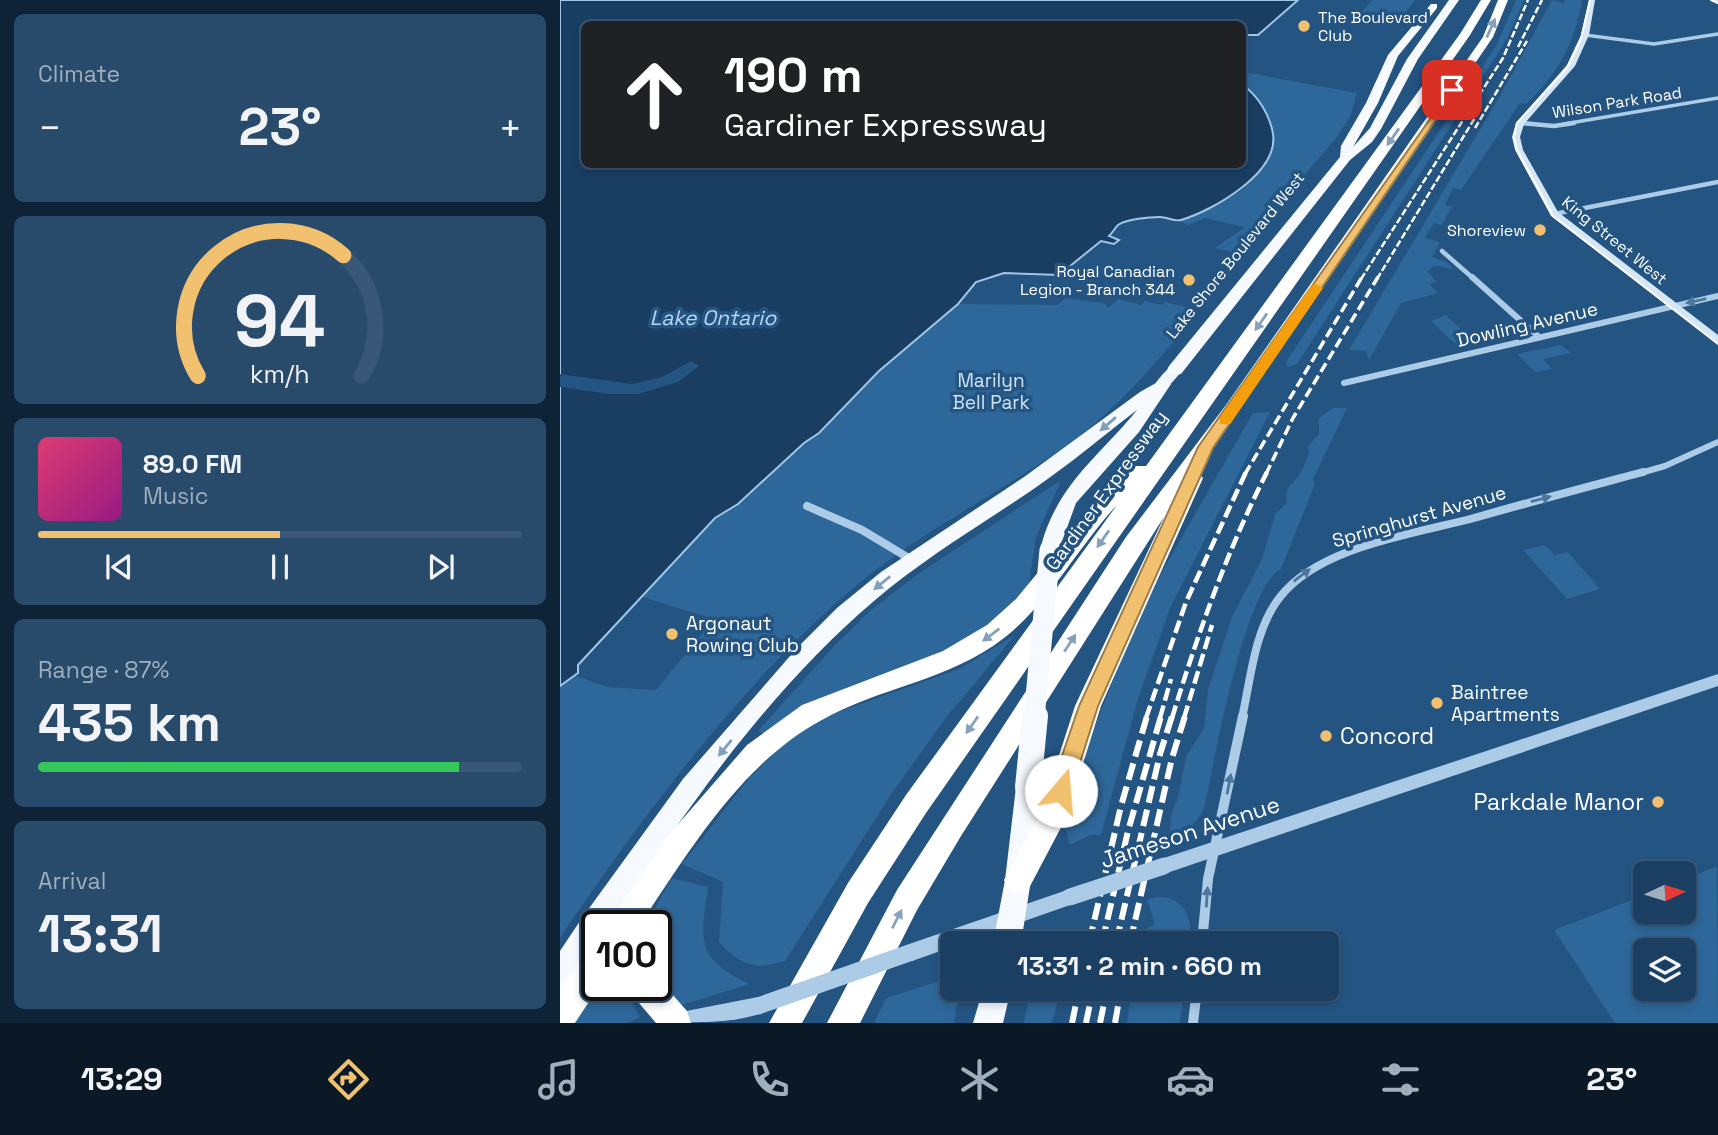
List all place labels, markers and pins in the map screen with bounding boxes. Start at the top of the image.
place label: The Boulevard Club [1318,7,1428,46]
marker: The Boulevard Club [1296,18,1312,34]
pin [1422,60,1482,120]
place label: Shoreview [1447,220,1526,241]
marker: Shoreview [1532,222,1548,238]
place label: Royal Canadian Legion - Branch 344 [1020,261,1175,300]
marker: Royal Canadian Legion - Branch 344 [1181,272,1197,288]
place label: Argonaut Rowing Club [686,611,799,658]
marker: Argonaut Rowing Club [664,626,680,642]
place label: Baintree Apartments [1451,680,1560,727]
marker: Baintree Apartments [1429,695,1445,711]
place label: Concord [1340,721,1434,751]
marker: Concord [1318,728,1334,744]
place label: Parkdale Manor [1473,787,1644,817]
marker: Parkdale Manor [1650,794,1666,810]

